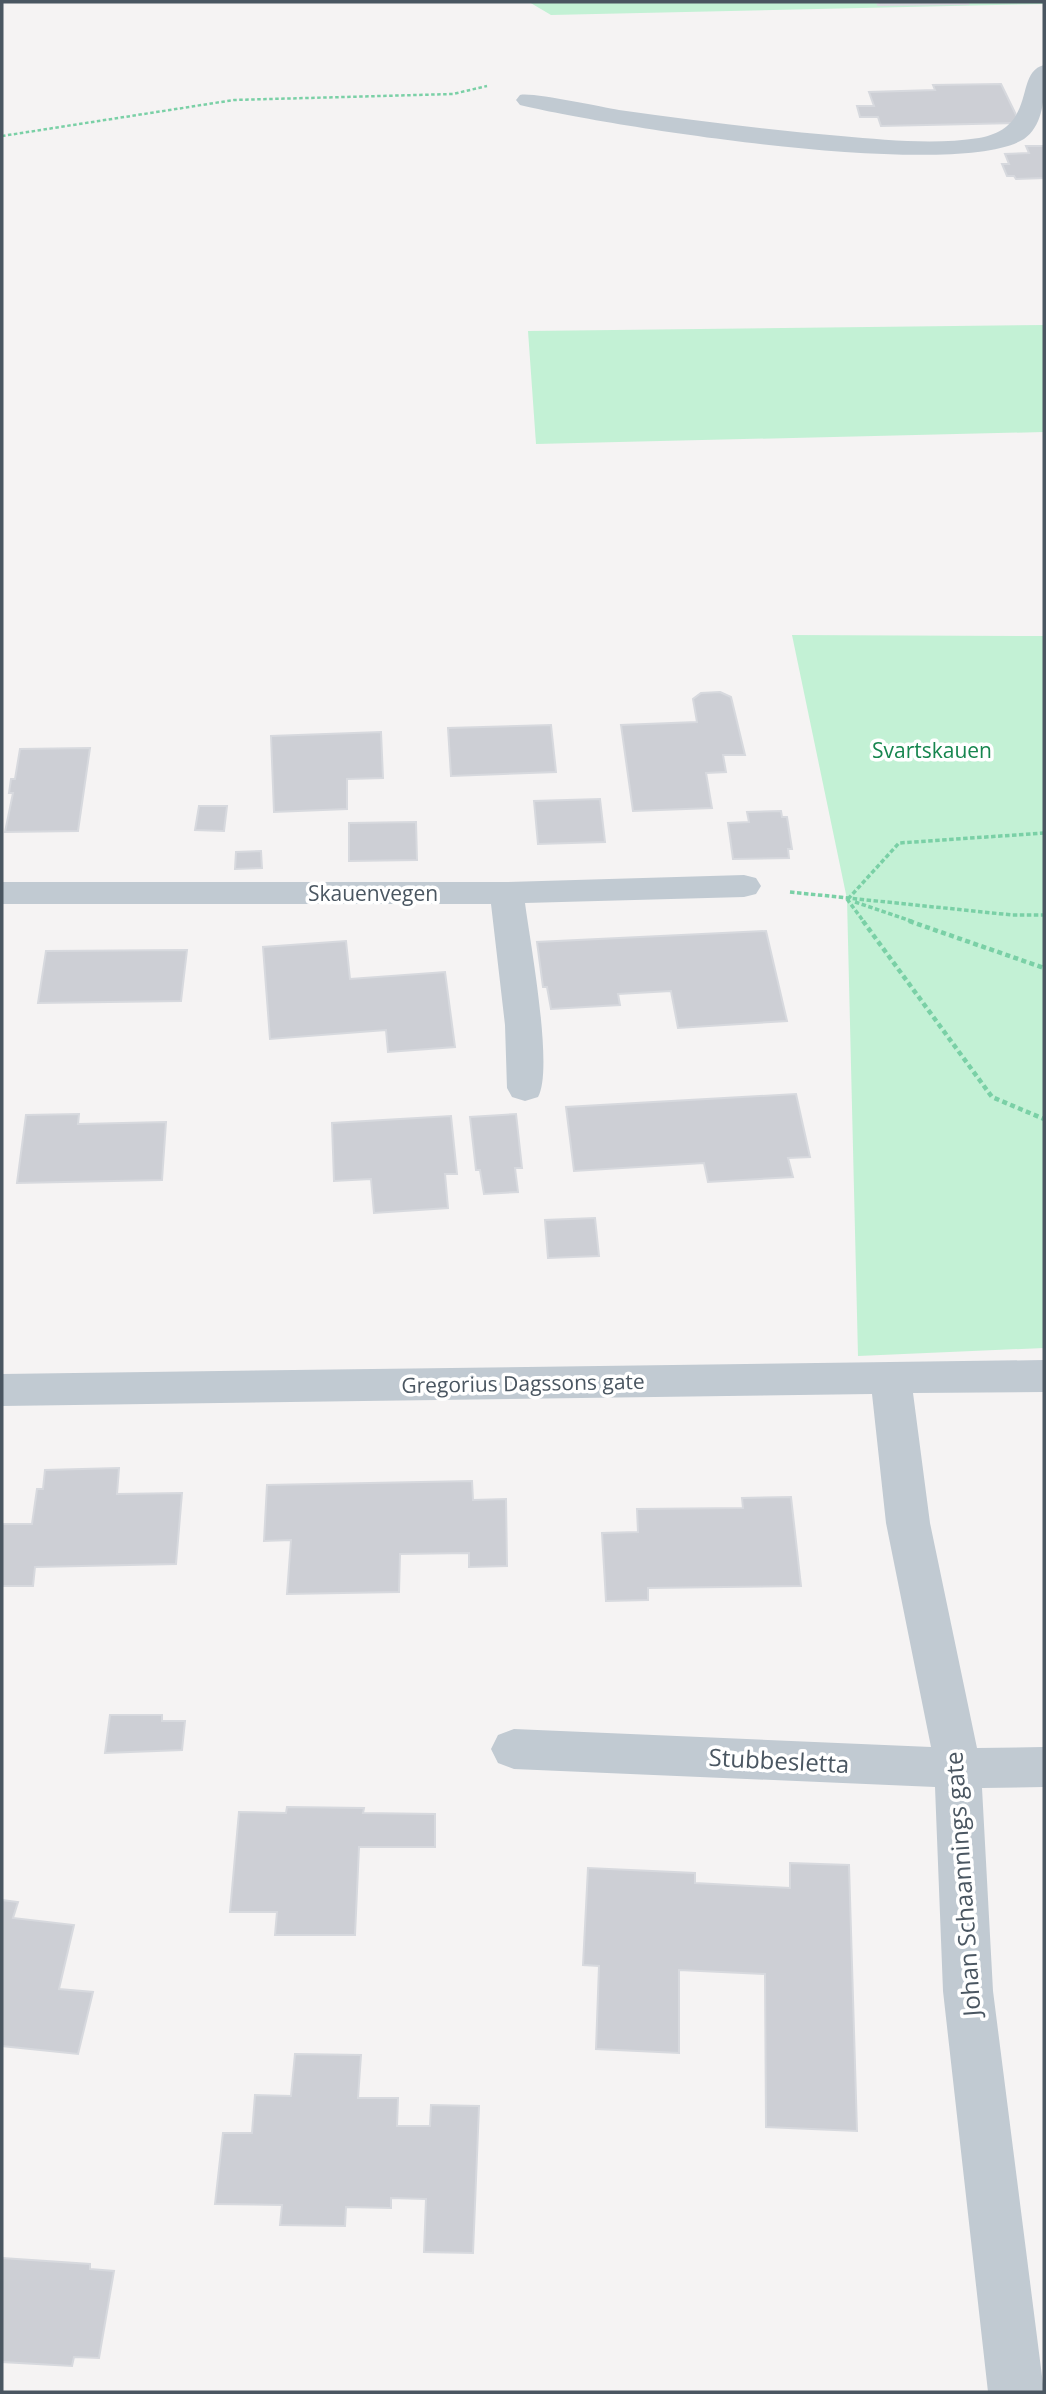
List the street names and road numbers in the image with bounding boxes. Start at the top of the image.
street label: Skauenvegen [308,879,438,907]
street label: Gregorius Dagssons gate [401,1367,645,1399]
street label: Stubbesletta [708,1740,850,1780]
street label: Johan Schaannings gate [936,1751,988,2019]

